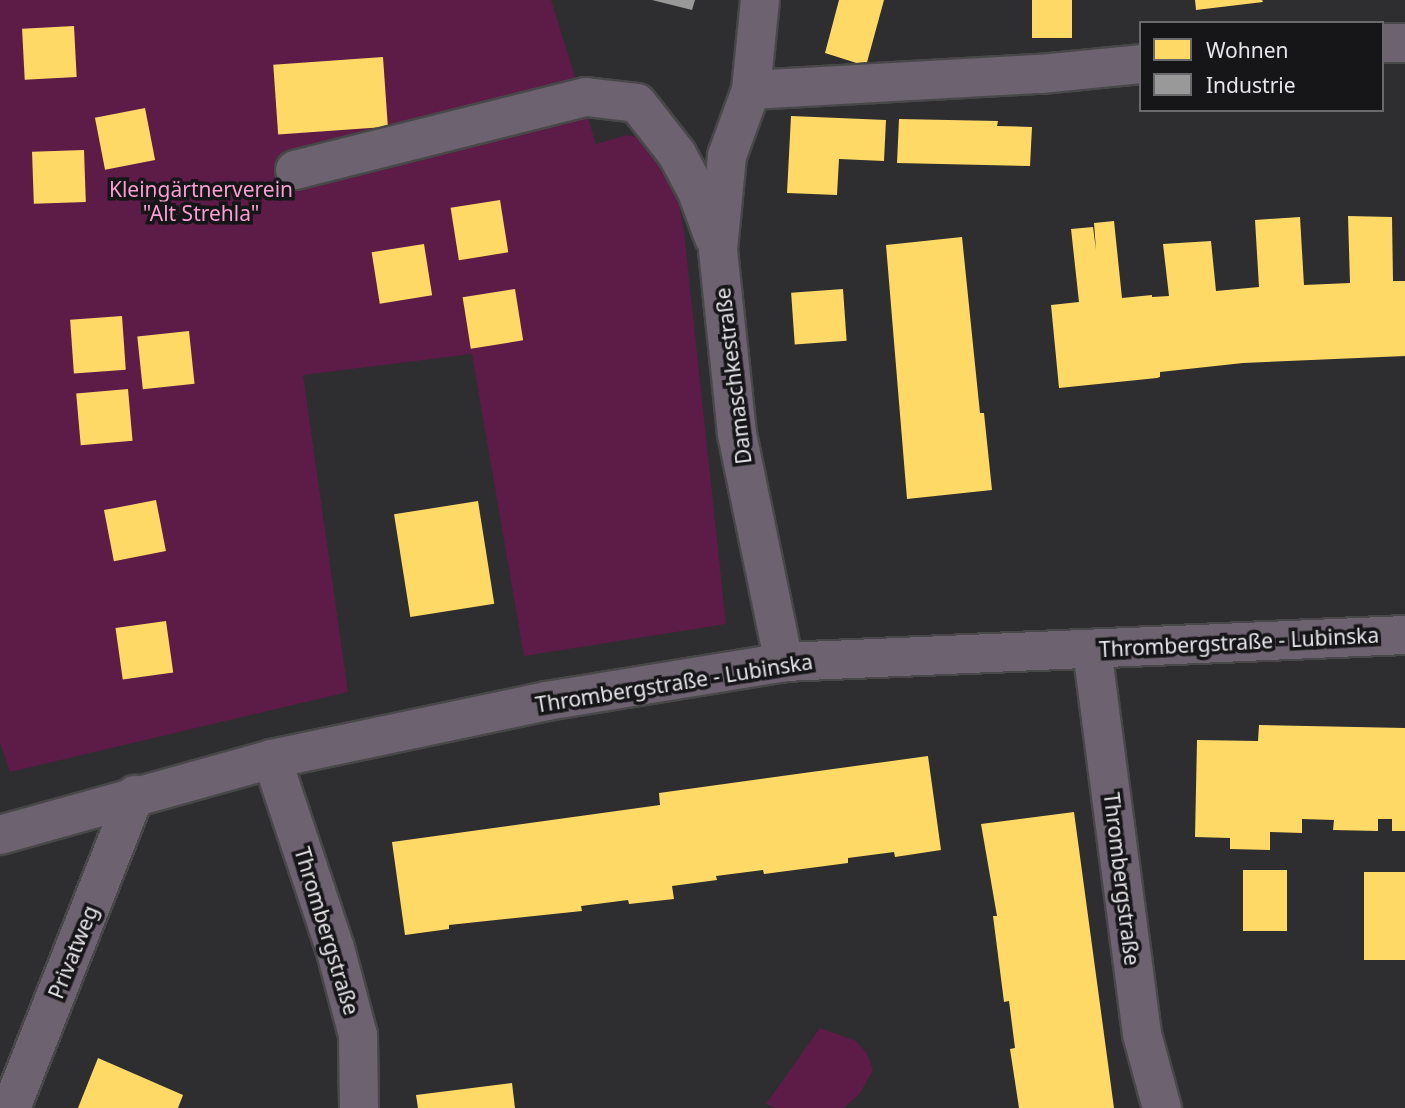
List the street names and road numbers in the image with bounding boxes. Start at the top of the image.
street label: Damaschkestraße [710,286,756,466]
street label: Thrombergstraße - Lubinska [1098,622,1380,662]
street label: Thrombergstraße - Lubinska [534,649,814,717]
street label: Thrombergstraße [1099,791,1145,967]
street label: Thrombergstraße [289,844,365,1018]
street label: Privatweg [43,902,103,1002]

